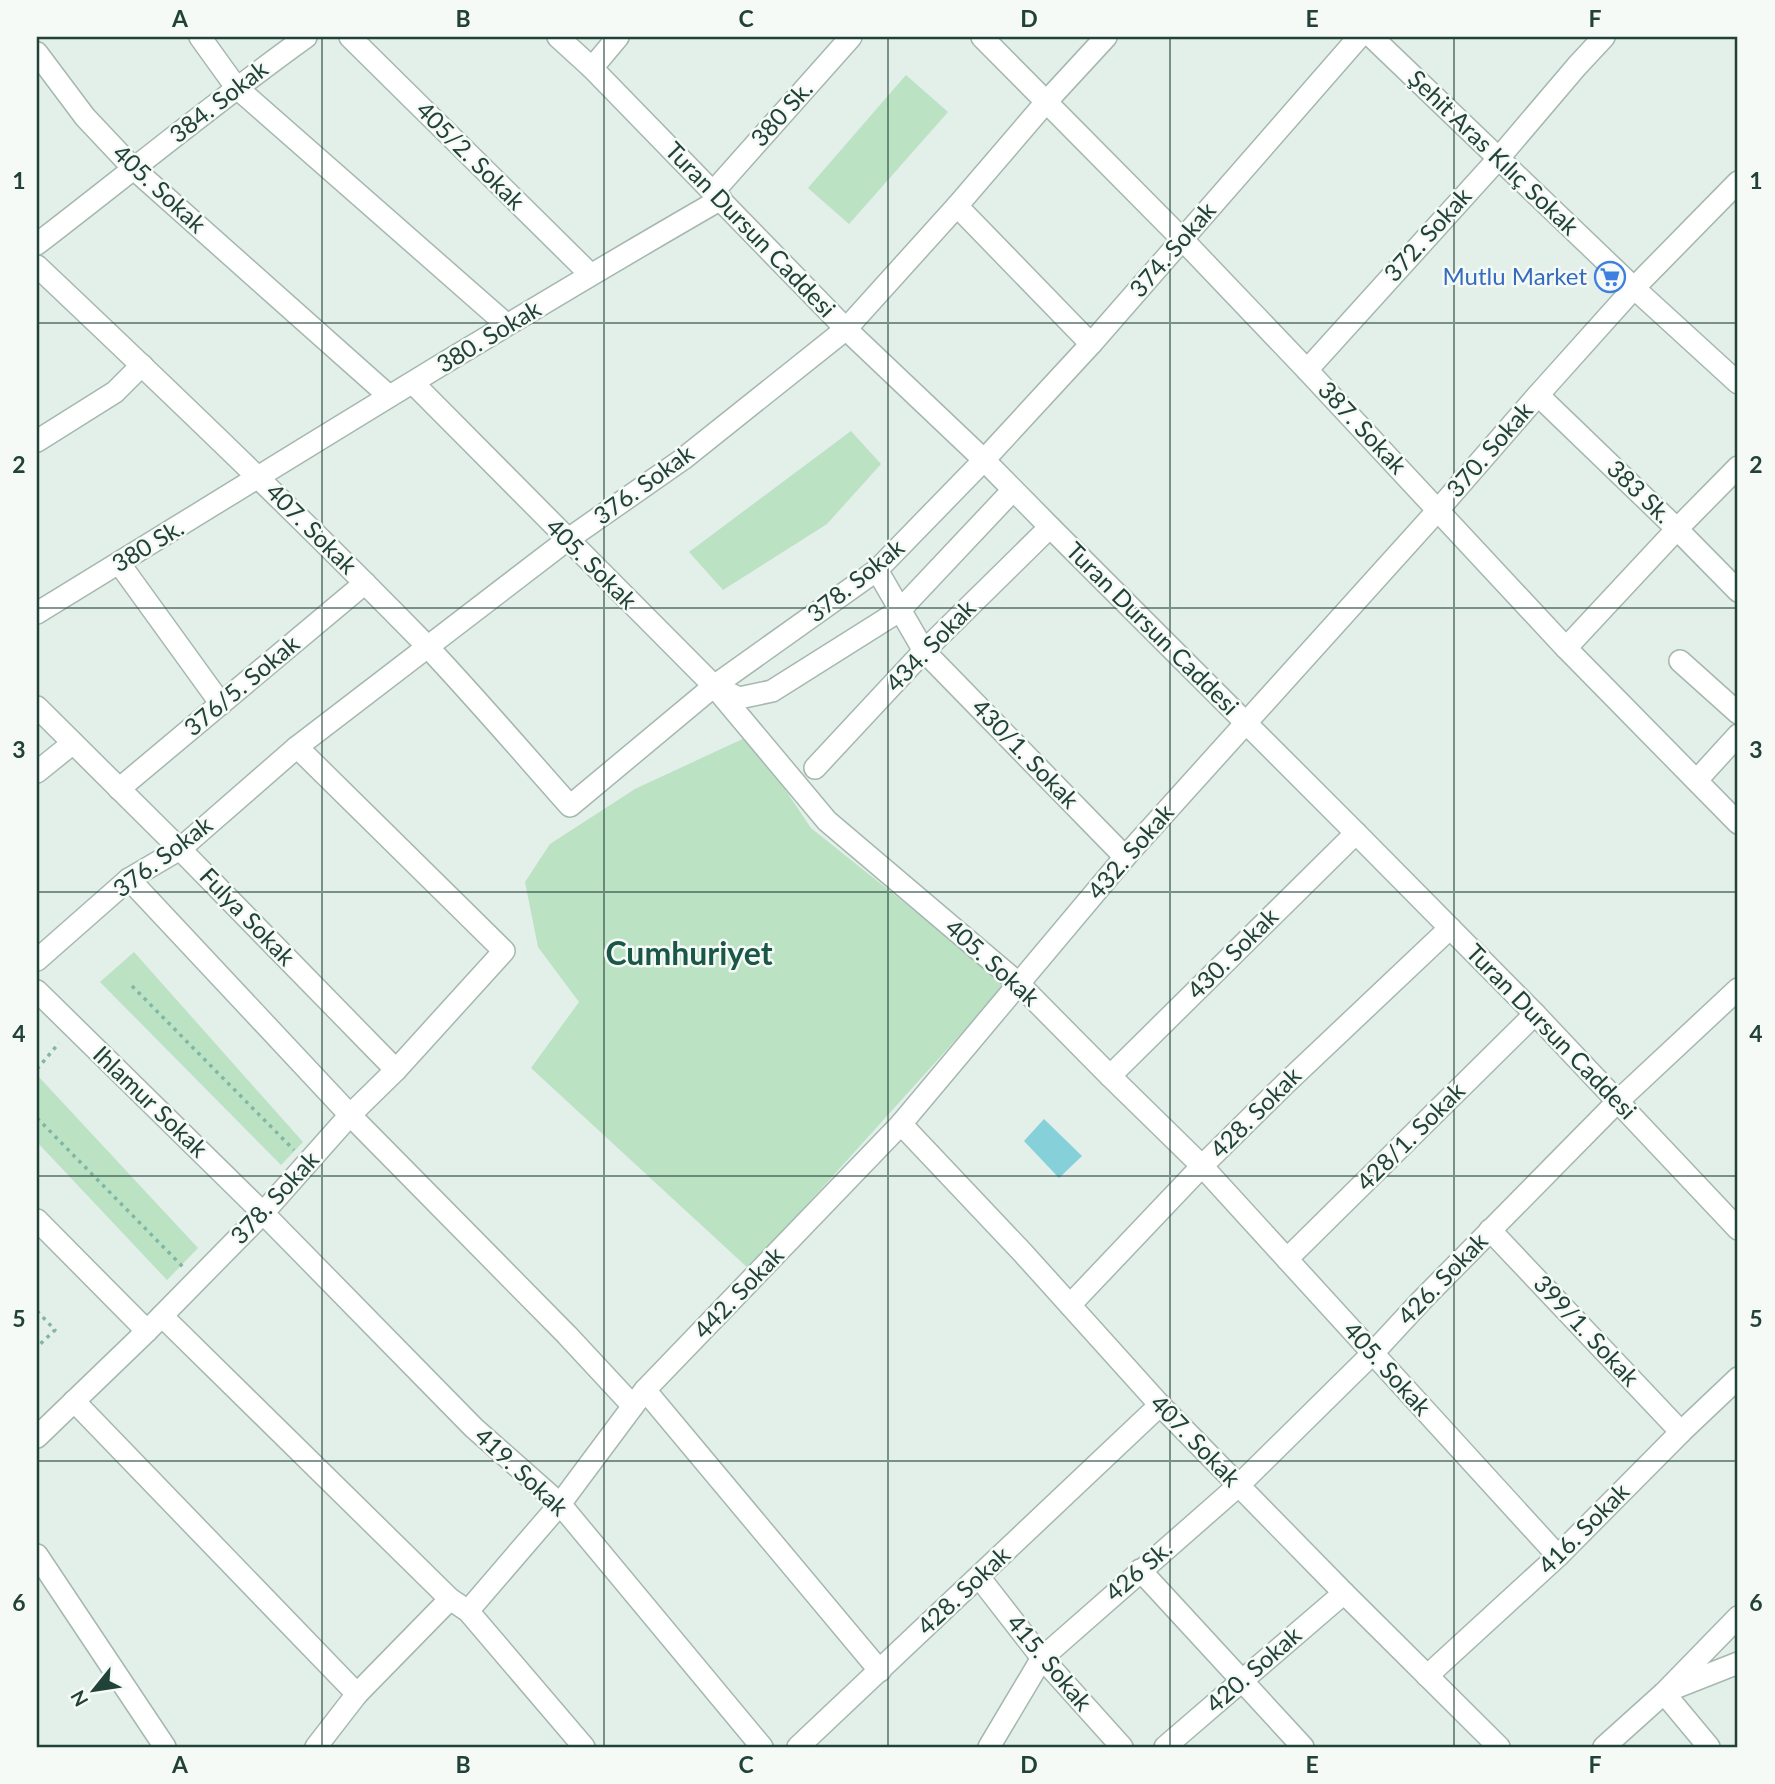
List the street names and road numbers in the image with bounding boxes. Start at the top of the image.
street label: 384. Sokak [163,53,274,148]
street label: Şehit Aras Kılıç Sokak [1403,63,1586,241]
street label: 380 Sk. [744,74,818,152]
street label: 405/2. Sokak [411,95,532,216]
street label: Turan Dursun Caddesi [660,135,842,323]
street label: 405. Sokak [108,138,213,239]
street label: 372. Sokak [1377,180,1477,287]
street label: 374. Sokak [1123,195,1222,302]
street label: 380. Sokak [431,293,546,378]
street label: 387. Sokak [1313,375,1414,480]
street label: 370. Sokak [1440,395,1539,502]
street label: 376. Sokak [587,437,699,530]
street label: 383 Sk. [1602,453,1678,529]
street label: 407. Sokak [261,477,364,580]
street label: 380 Sk. [106,512,188,577]
street label: 405. Sokak [541,512,644,615]
street label: 378. Sokak [801,531,910,628]
street label: Turan Dursun Caddesi [1061,536,1245,720]
street label: 434. Sokak [879,592,981,697]
street label: 376/5. Sokak [178,628,305,741]
street label: 430/1. Sokak [967,692,1086,814]
street label: 432. Sokak [1081,797,1180,904]
street label: 376. Sokak [107,809,218,902]
street label: Fulya Sokak [194,861,302,971]
street label: 430. Sokak [1181,901,1284,1004]
street label: 405. Sokak [940,912,1047,1012]
street label: Turan Dursun Caddesi [1461,937,1643,1125]
street label: Ihlamur Sokak [88,1039,215,1163]
street label: 428. Sokak [1204,1060,1307,1163]
street label: 428/1. Sokak [1350,1075,1471,1196]
street label: 378. Sokak [224,1144,325,1249]
street label: 426. Sokak [1391,1225,1493,1330]
street label: 442. Sokak [687,1239,789,1344]
street label: 399/1. Sokak [1528,1268,1646,1392]
street label: 405. Sokak [1338,1315,1438,1422]
street label: 407. Sokak [1145,1388,1248,1492]
street label: 419. Sokak [470,1421,575,1522]
street label: 416. Sokak [1532,1476,1635,1579]
street label: 426 Sk. [1099,1533,1177,1607]
street label: 428. Sokak [911,1539,1016,1640]
street label: 415. Sokak [1002,1608,1099,1717]
street label: 420. Sokak [1200,1619,1307,1718]

